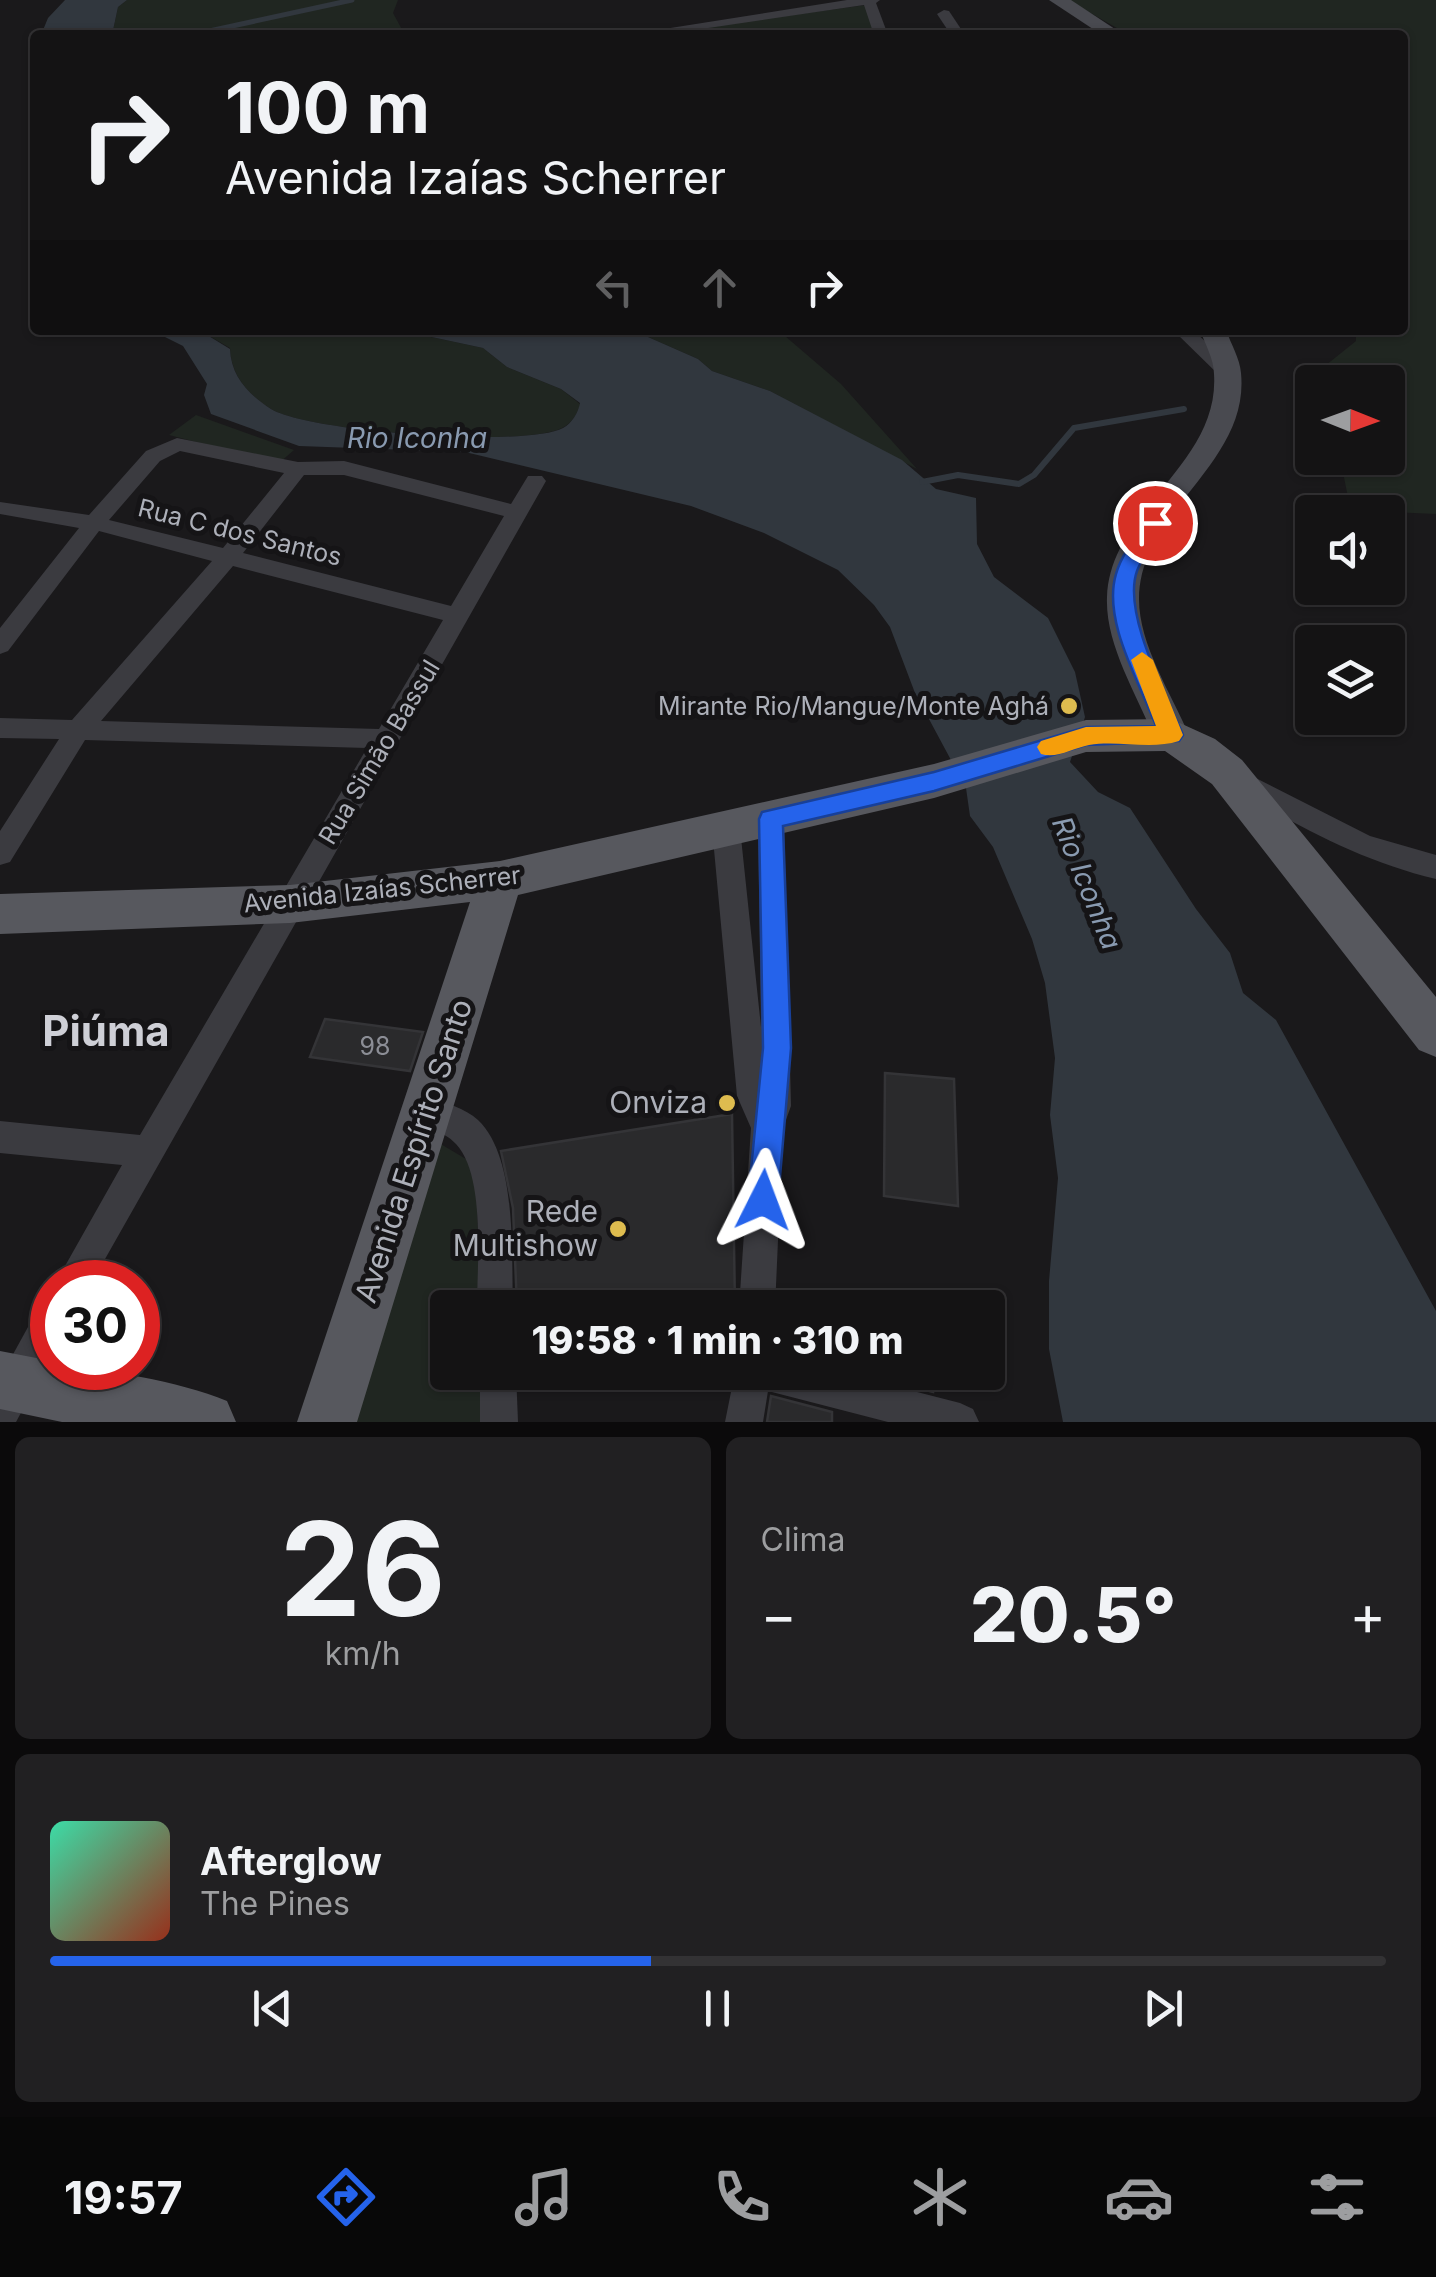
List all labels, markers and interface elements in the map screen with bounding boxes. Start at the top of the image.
text: 100 m [225,65,430,150]
icon: right [60,70,190,200]
text: Avenida Izaías Scherrer [225,150,726,205]
icon: left [587,260,642,315]
icon: ahead [692,260,747,315]
icon: right [797,260,852,315]
north arrow [1295,365,1405,475]
map controls [1295,365,1405,735]
water label: Rio Iconha [347,421,487,455]
pin [1113,481,1198,566]
street label: Rua C dos Santos [135,492,345,572]
button: sound [1295,495,1405,605]
icon: arrive [1128,496,1183,551]
button: layers [1295,625,1405,735]
street label: Rua Simão Bassul [312,654,446,850]
place label: Mirante Rio/Mangue/Monte Aghá [658,691,1049,721]
marker: Mirante Rio/Mangue/Monte Aghá [1058,695,1080,717]
water label: Rio Iconha [1045,812,1129,954]
street label: Avenida Izaías Scherrer [242,860,522,918]
street label: Avenida Espírito Santo [347,994,479,1307]
district label: Piúma [42,1005,170,1056]
house number: 98 [360,1031,390,1061]
place label: Onviza [609,1084,707,1120]
marker: Onviza [716,1092,738,1114]
position arrow [711,1148,815,1252]
place label: Rede Multishow [453,1193,598,1263]
marker: Rede Multishow [607,1218,629,1240]
speed limit sign: 30 [30,1260,160,1390]
text: 19:58 · 1 min · 310 m [531,1317,904,1363]
text: 26 [280,1490,446,1647]
text: Clima [761,1520,845,1559]
text: 20.5° [970,1569,1177,1660]
text: − [761,1582,797,1648]
text: + [1350,1582,1386,1648]
text: km/h [325,1634,401,1673]
text: Afterglow [200,1838,382,1884]
text: The Pines [200,1884,350,1923]
icon: previous [245,1981,300,2036]
icon: pause [690,1981,745,2036]
icon: next [1136,1981,1191,2036]
icon: directions [311,2162,381,2232]
icon: music [509,2162,579,2232]
icon: phone [707,2162,777,2232]
icon: climate [905,2162,975,2232]
icon: car [1104,2162,1174,2232]
icon: filters [1302,2162,1372,2232]
text: 19:57 [64,2170,183,2225]

